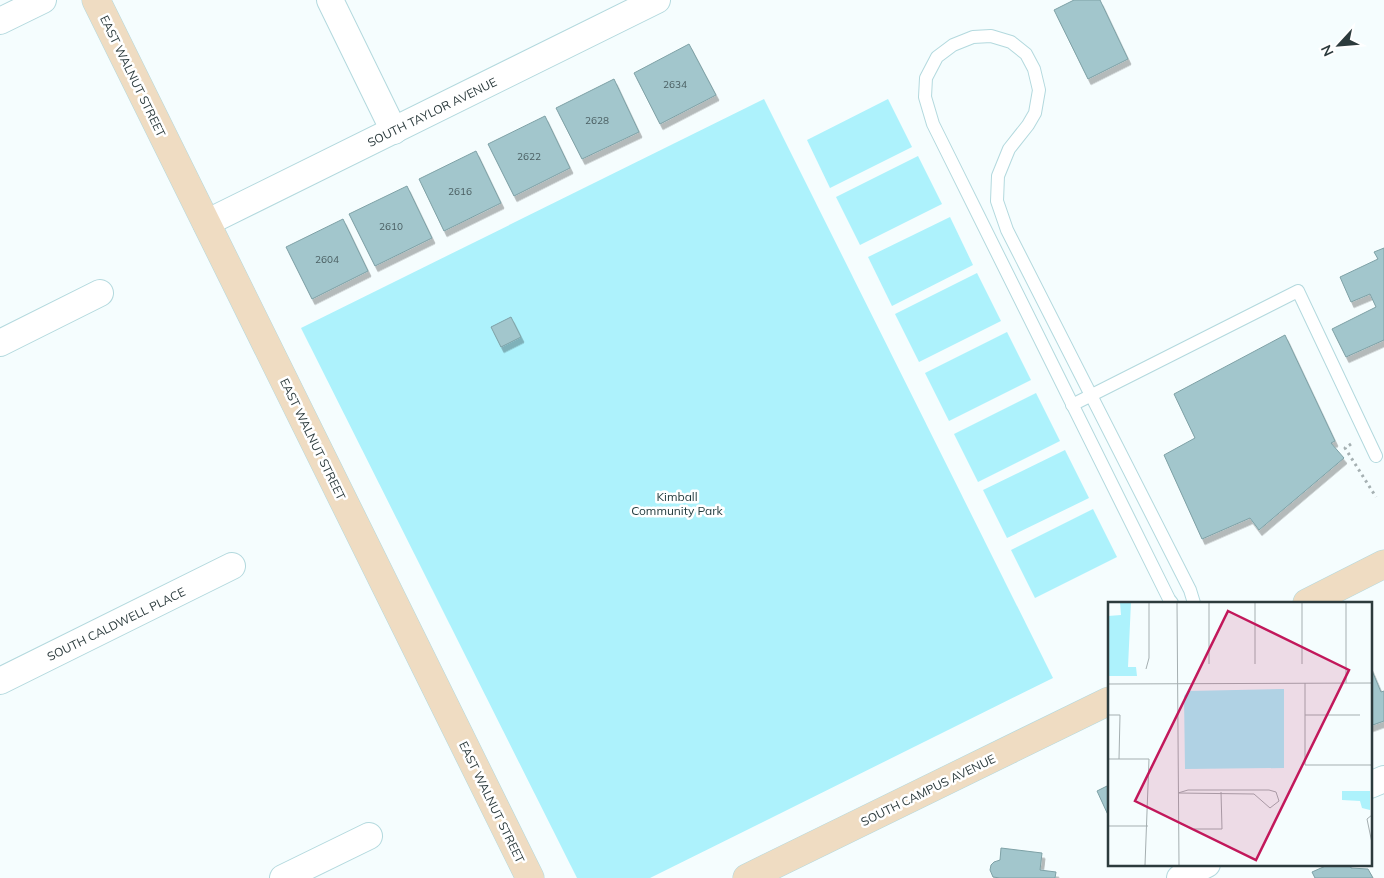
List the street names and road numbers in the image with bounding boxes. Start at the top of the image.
street label: EAST WALNUT STREET [97,13,169,140]
street label: SOUTH TAYLOR AVENUE [365,74,499,150]
street label: EAST WALNUT STREET [277,376,349,503]
street label: SOUTH CALDWELL PLACE [44,584,188,664]
street label: EAST WALNUT STREET [456,739,528,866]
street label: SOUTH CAMPUS AVENUE [858,751,998,829]

